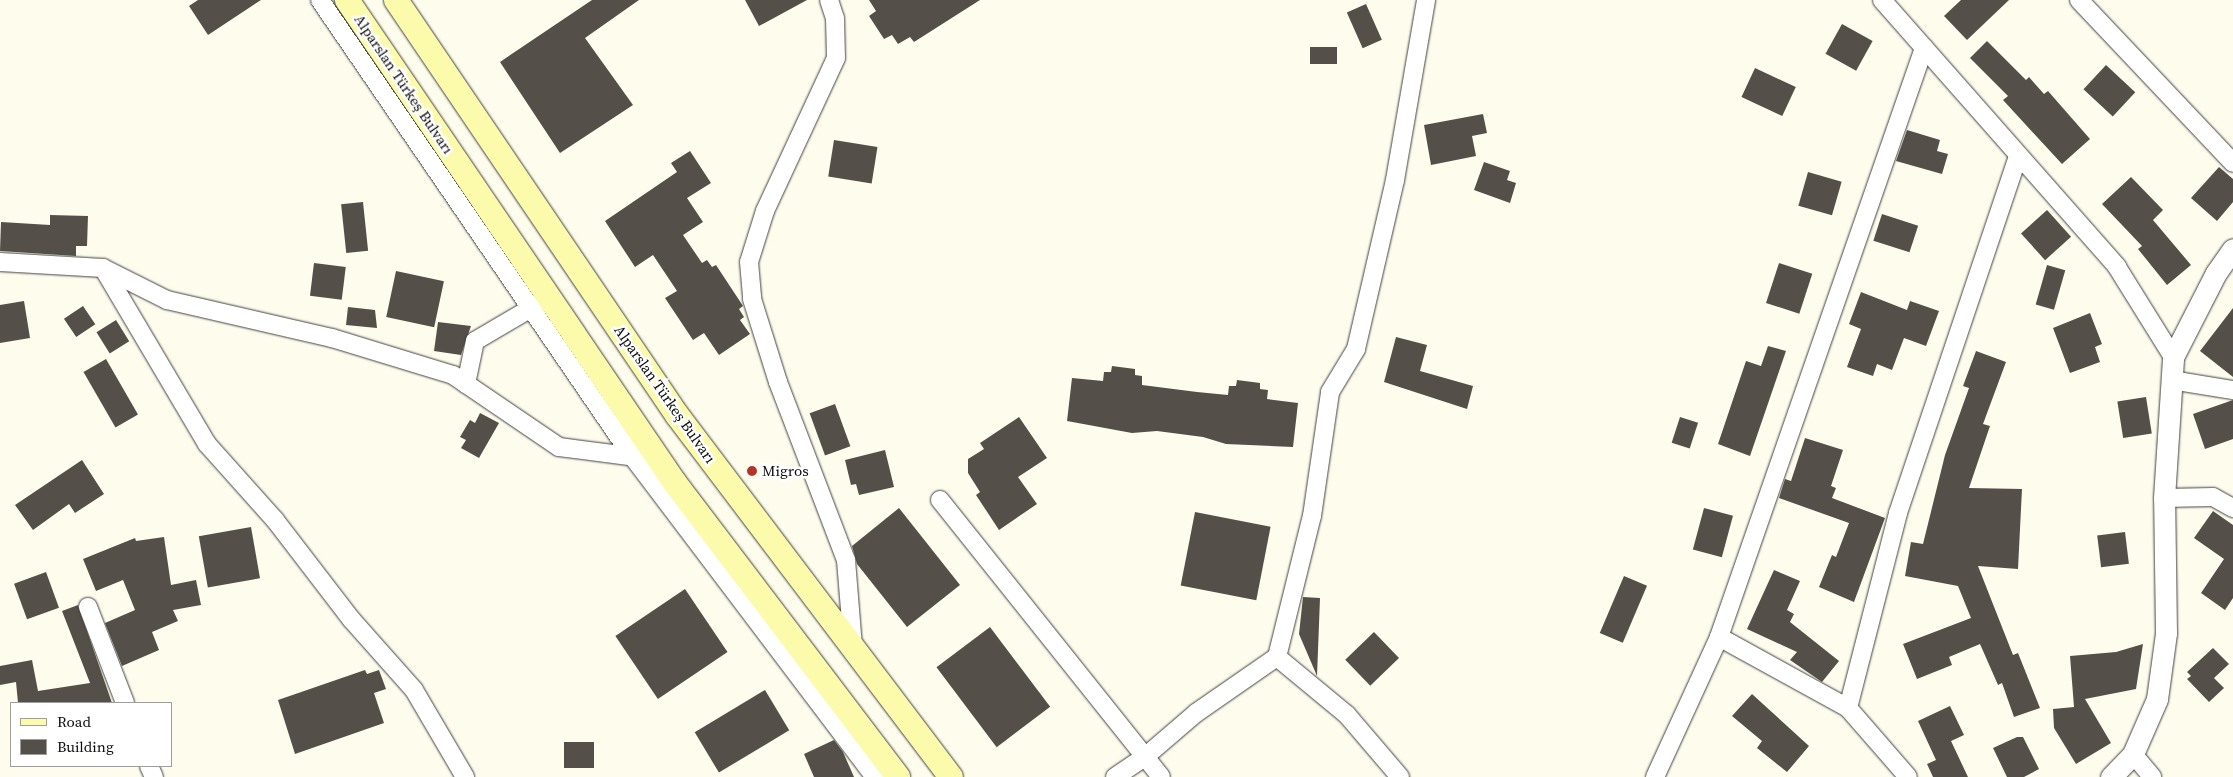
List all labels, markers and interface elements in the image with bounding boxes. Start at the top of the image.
street label: Alparslan Türkeş Bulvarı [351,11,457,157]
street label: Alparslan Türkeş Bulvarı [610,321,720,467]
place label: Migros [762,462,809,480]
marker: Migros [746,465,758,477]
legend [10,702,172,767]
text: Road [57,711,91,732]
text: Building [57,736,114,757]

